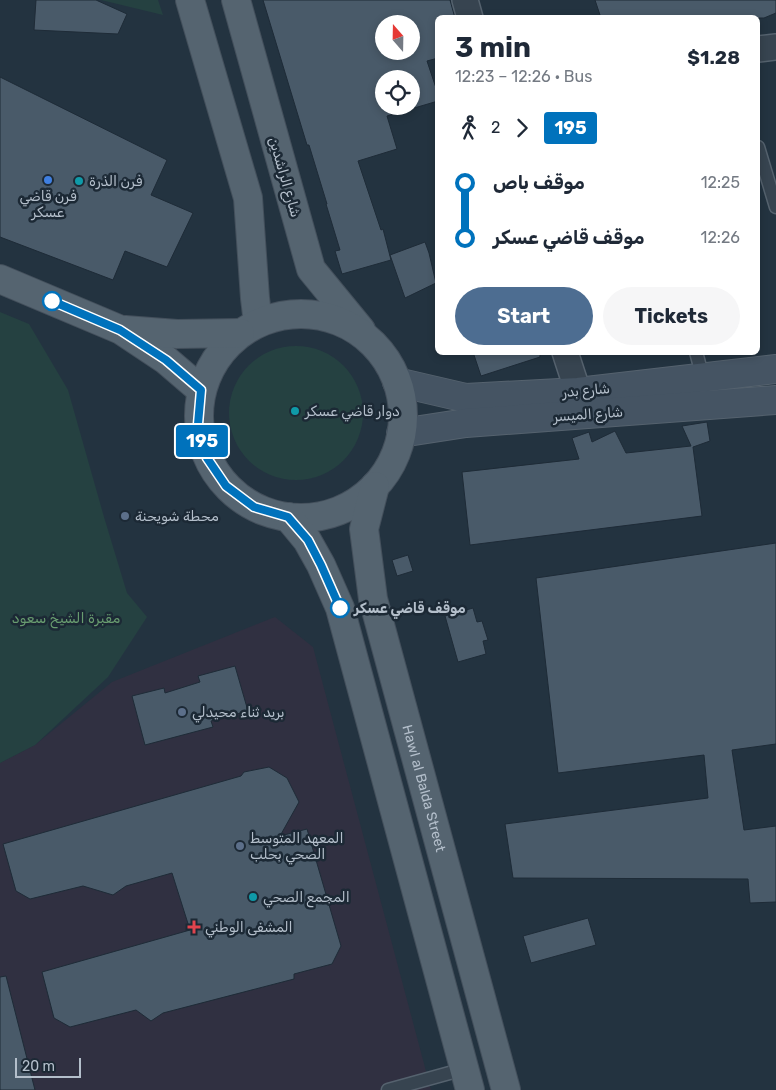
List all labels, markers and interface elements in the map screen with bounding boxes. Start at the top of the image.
north arrow [375,15,420,60]
map controls [375,15,420,115]
text: 3 min [455,31,531,64]
text: $1.28 [687,46,740,69]
text: 12:23 – 12:26 · Bus [455,67,592,86]
button: locate [375,70,420,115]
icon: walk [455,114,483,142]
icon: forward [508,114,536,142]
text: 195 [554,117,587,139]
text: 2 [491,118,500,137]
street label: شارع الراشدين [263,135,304,220]
text: موقف باص [493,171,585,194]
place label: فرن الذرة [89,173,143,190]
text: 12:25 [701,173,740,192]
marker: فرن قاضي عسكر [42,174,54,186]
marker: فرن الذرة [73,175,85,187]
place label: فرن قاضي عسكر [19,188,77,221]
text: موقف قاضي عسكر [493,226,645,249]
text: 12:26 [701,228,740,247]
button: Start [455,287,593,345]
button: Tickets [603,287,740,345]
unlabelled marker [42,291,62,311]
street label: شارع بدر [560,380,611,403]
place label: دوار قاضي عسكر [304,403,400,422]
street label: شارع الميسر [552,404,624,427]
marker: دوار قاضي عسكر [289,405,301,417]
line badge: 195 [173,425,231,457]
text: 195 [186,430,218,452]
place label: محطة شويحنة [135,508,219,525]
marker: محطة شويحنة [119,510,131,522]
marker: موقف قاضي عسكر [330,598,350,618]
place label: موقف قاضي عسكر [353,600,466,619]
park label: مقبرة الشيخ سعود [12,610,120,629]
place label: بريد ثناء محيدلي [192,704,285,723]
marker: بريد ثناء محيدلي [176,706,188,718]
street label: Hawl al Balda Street [398,723,449,854]
place label: المعهد المتوسط الصحي بحلب [250,830,343,865]
marker: المعهد المتوسط الصحي بحلب [234,840,246,852]
place label: المجمع الصحي [263,889,350,908]
marker: المجمع الصحي [247,891,259,903]
place label: المشفى الوطني [205,919,293,938]
marker: المشفى الوطني [187,920,201,934]
scale bar [15,1055,81,1078]
text: 20 m [22,1058,55,1075]

